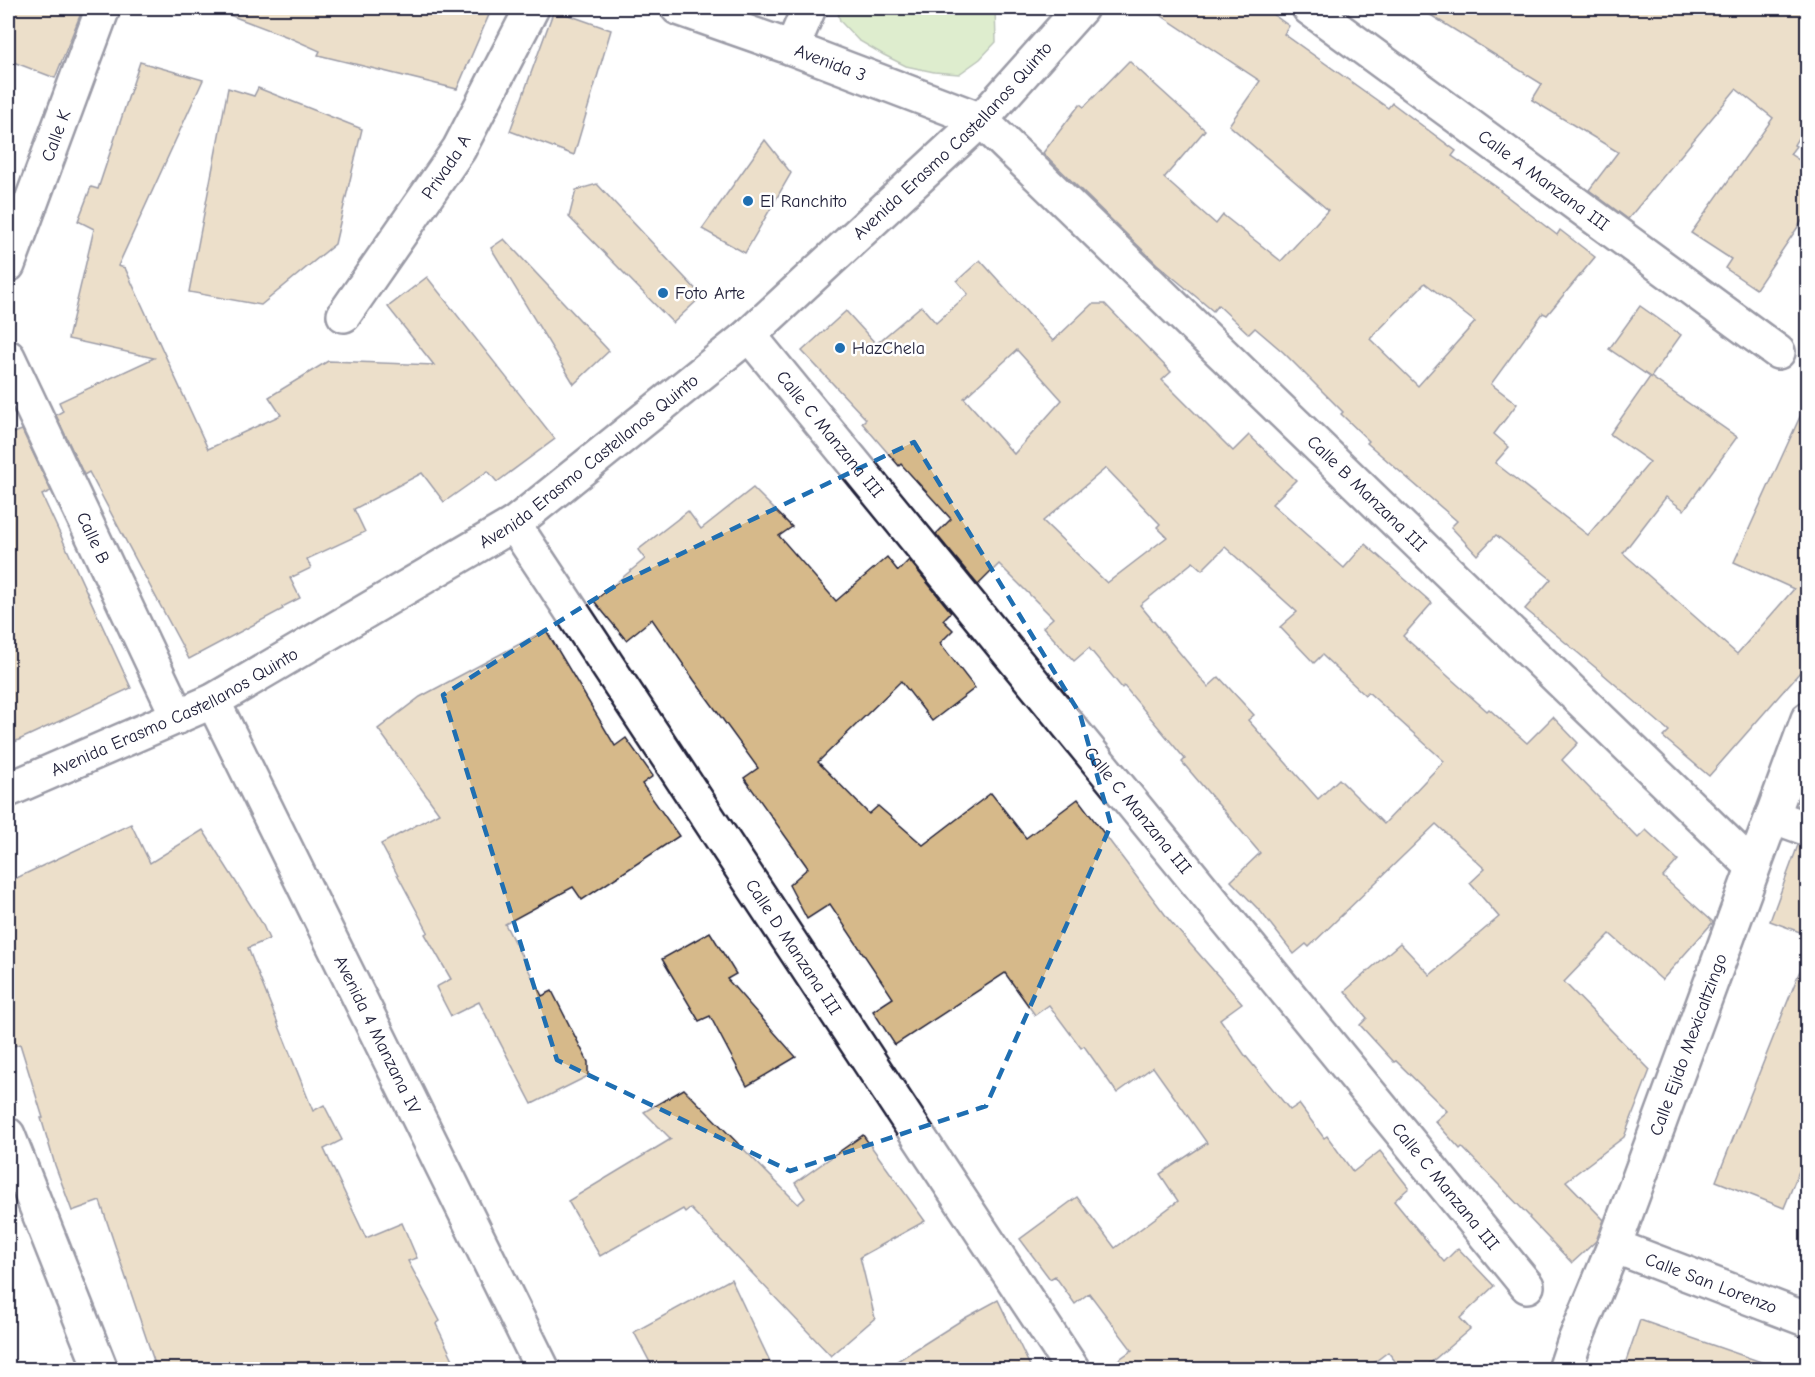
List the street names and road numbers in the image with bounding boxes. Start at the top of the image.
street label: Avenida Erasmo Castellanos Quinto [849,38,1057,244]
street label: Avenida 3 [792,40,869,86]
street label: Calle K [37,107,75,164]
street label: Calle A Manzana III [1474,126,1613,236]
street label: Privada A [417,131,475,203]
street label: Calle C Manzana III [772,367,888,502]
street label: Avenida Erasmo Castellanos Quinto [475,370,703,553]
street label: Calle B Manzana III [1302,431,1431,556]
street label: Calle B [72,509,114,567]
street label: Avenida Erasmo Castellanos Quinto [48,643,302,781]
street label: Calle C Manzana III [1079,743,1196,878]
street label: Calle D Manzana III [741,875,845,1019]
street label: Calle Ejido Mexicaltzingo [1646,951,1732,1139]
street label: Avenida 4 Manzana IV [329,952,425,1118]
street label: Calle C Manzana III [1387,1119,1503,1254]
street label: Calle San Lorenzo [1642,1249,1780,1318]

